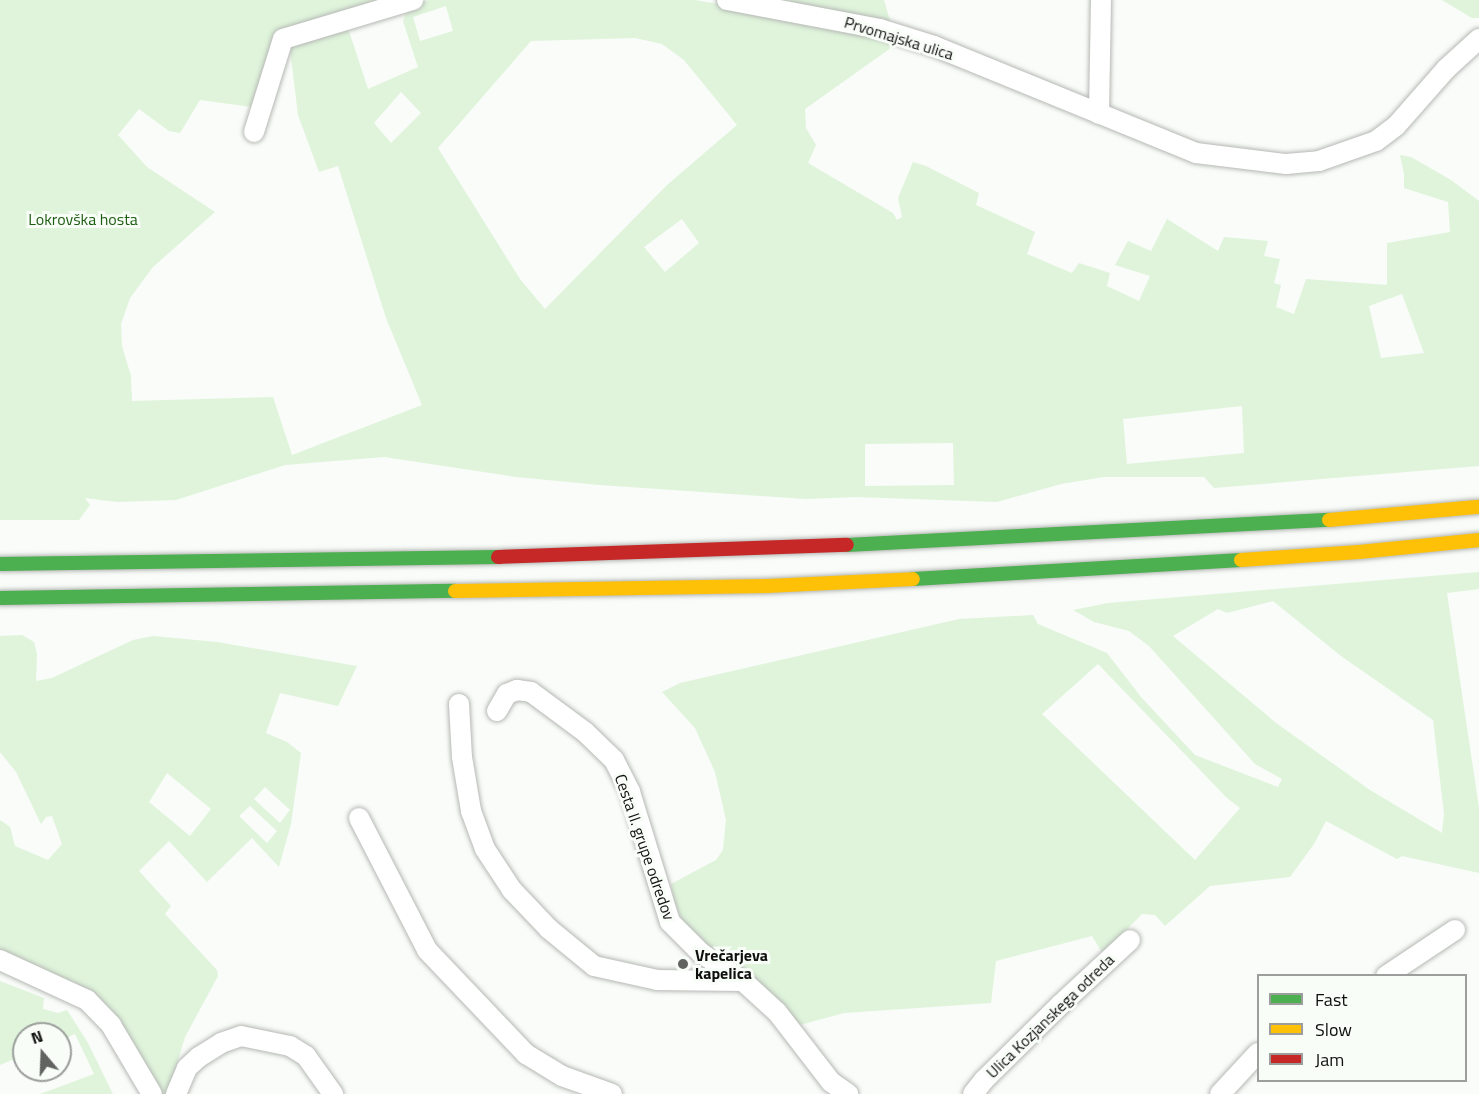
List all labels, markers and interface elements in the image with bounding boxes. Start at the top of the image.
street label: Prvomajska ulica [842,12,956,64]
park label: Lokrovška hosta [28,209,138,229]
street label: Cesta II. grupe odredov [611,771,679,923]
place label: Vrečarjeva kapelica [695,945,768,983]
street label: Ulica Kozjanskega odreda [982,950,1118,1082]
marker: Vrečarjeva kapelica [676,957,690,971]
legend [1257,974,1467,1082]
text: Fast [1315,986,1348,1013]
text: Slow [1315,1016,1352,1043]
north arrow [12,1022,72,1082]
text: N [28,1024,46,1050]
text: Jam [1315,1046,1344,1073]

